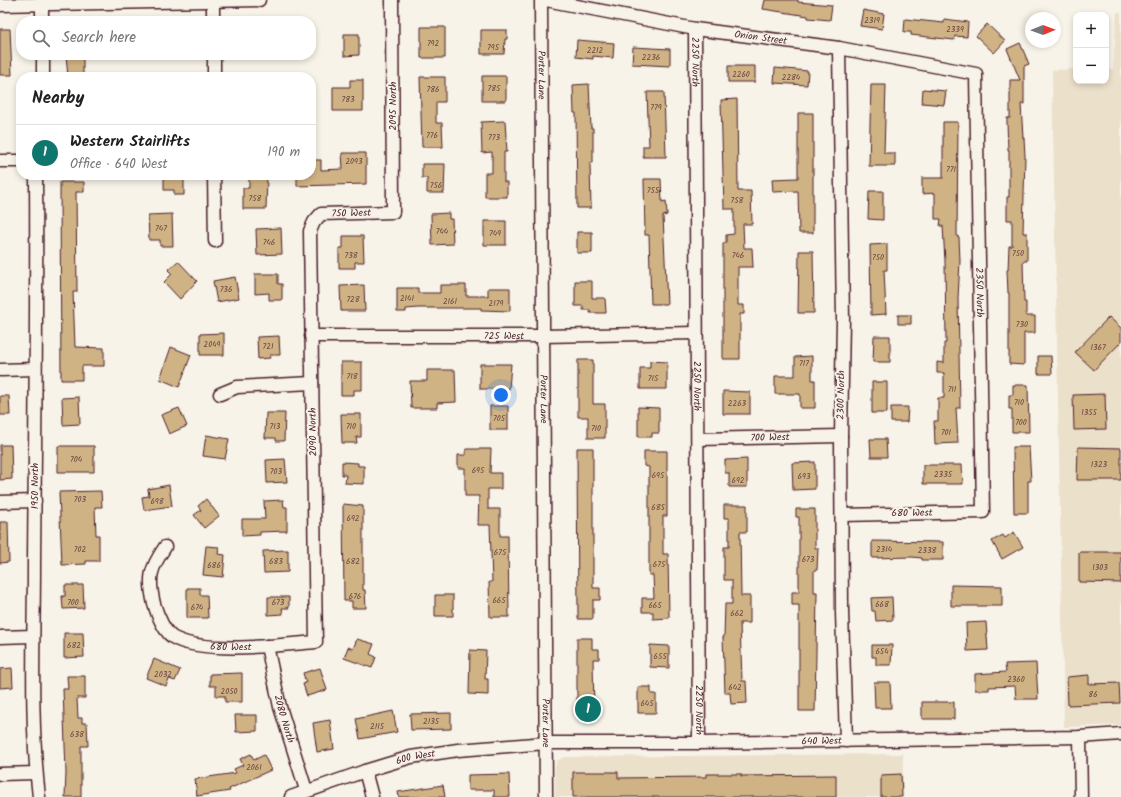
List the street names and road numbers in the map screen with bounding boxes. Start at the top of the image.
street label: Onion Street [733,26,788,49]
street label: 2250 North [687,37,703,87]
street label: Porter Lane [533,50,550,100]
street label: 2095 North [385,82,401,130]
street label: 750 West [331,205,371,222]
street label: 2350 North [971,267,988,318]
street label: 725 West [484,328,524,344]
street label: 2250 North [689,361,705,411]
street label: 2300 North [833,370,849,420]
street label: Porter Lane [535,374,552,424]
street label: 2090 North [305,408,321,456]
street label: 700 West [750,429,790,446]
street label: 1950 North [27,463,43,509]
street label: 680 West [891,505,933,521]
street label: 680 West [210,639,252,655]
street label: 2250 North [691,685,707,735]
street label: 2080 North [270,693,299,745]
street label: Porter Lane [537,698,554,748]
street label: 640 West [801,733,842,749]
street label: 600 West [394,745,437,769]

